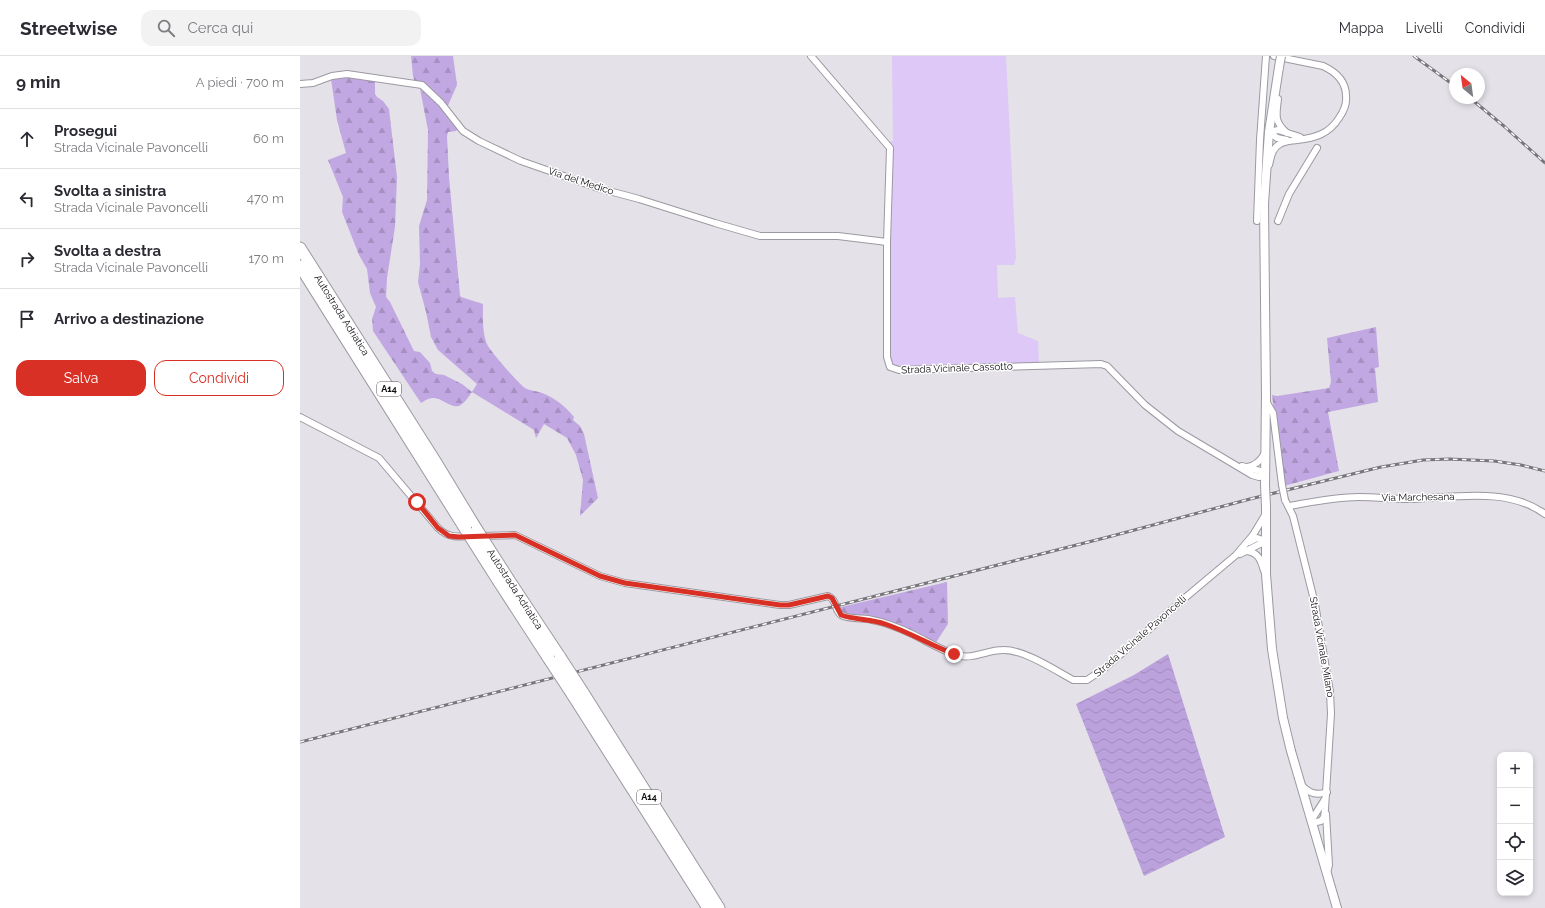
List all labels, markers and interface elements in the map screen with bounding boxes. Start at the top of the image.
search box [141,10,421,46]
text: Streetwise [20,17,117,39]
icon: search [155,17,177,39]
text: Cerca qui [187,19,253,37]
text: Mappa [1339,20,1384,36]
text: Livelli [1406,20,1443,36]
text: Condividi [1465,20,1525,36]
north arrow [1449,68,1485,104]
text: 9 min [16,72,61,92]
text: A piedi · 700 m [196,75,284,90]
text: Prosegui [54,122,117,140]
icon: ahead [16,128,38,150]
text: 60 m [253,131,284,146]
text: Strada Vicinale Pavoncelli [54,140,208,155]
street label: Via del Medico [547,165,615,197]
text: Svolta a sinistra [54,182,166,200]
icon: left [16,188,38,210]
text: 470 m [247,191,284,206]
text: Strada Vicinale Pavoncelli [54,200,208,215]
text: Svolta a destra [54,242,161,260]
icon: right [16,248,38,270]
text: 170 m [248,251,284,266]
text: Strada Vicinale Pavoncelli [54,260,208,275]
street label: Autostrada Adriatica [313,272,372,357]
icon: arrive [16,308,38,330]
text: Arrivo a destinazione [54,310,204,328]
button: Salva [16,360,146,396]
button: Condividi [154,360,284,396]
street label: Strada Vicinale Cassotto [901,361,1013,375]
road number: A14 [377,382,401,396]
street label: Via Marchesana [1381,491,1455,503]
route start [408,493,426,511]
street label: Autostrada Adriatica [485,547,545,631]
street label: Strada Vicinale Pavoncelli [1092,593,1188,679]
street label: Strada Vicinale Milano [1308,596,1336,698]
route end [945,645,963,663]
map controls [1497,752,1533,896]
button: + [1497,752,1533,788]
button: − [1497,788,1533,824]
road number: A14 [637,790,661,804]
button: locate [1497,824,1533,860]
button: layers [1497,860,1533,896]

